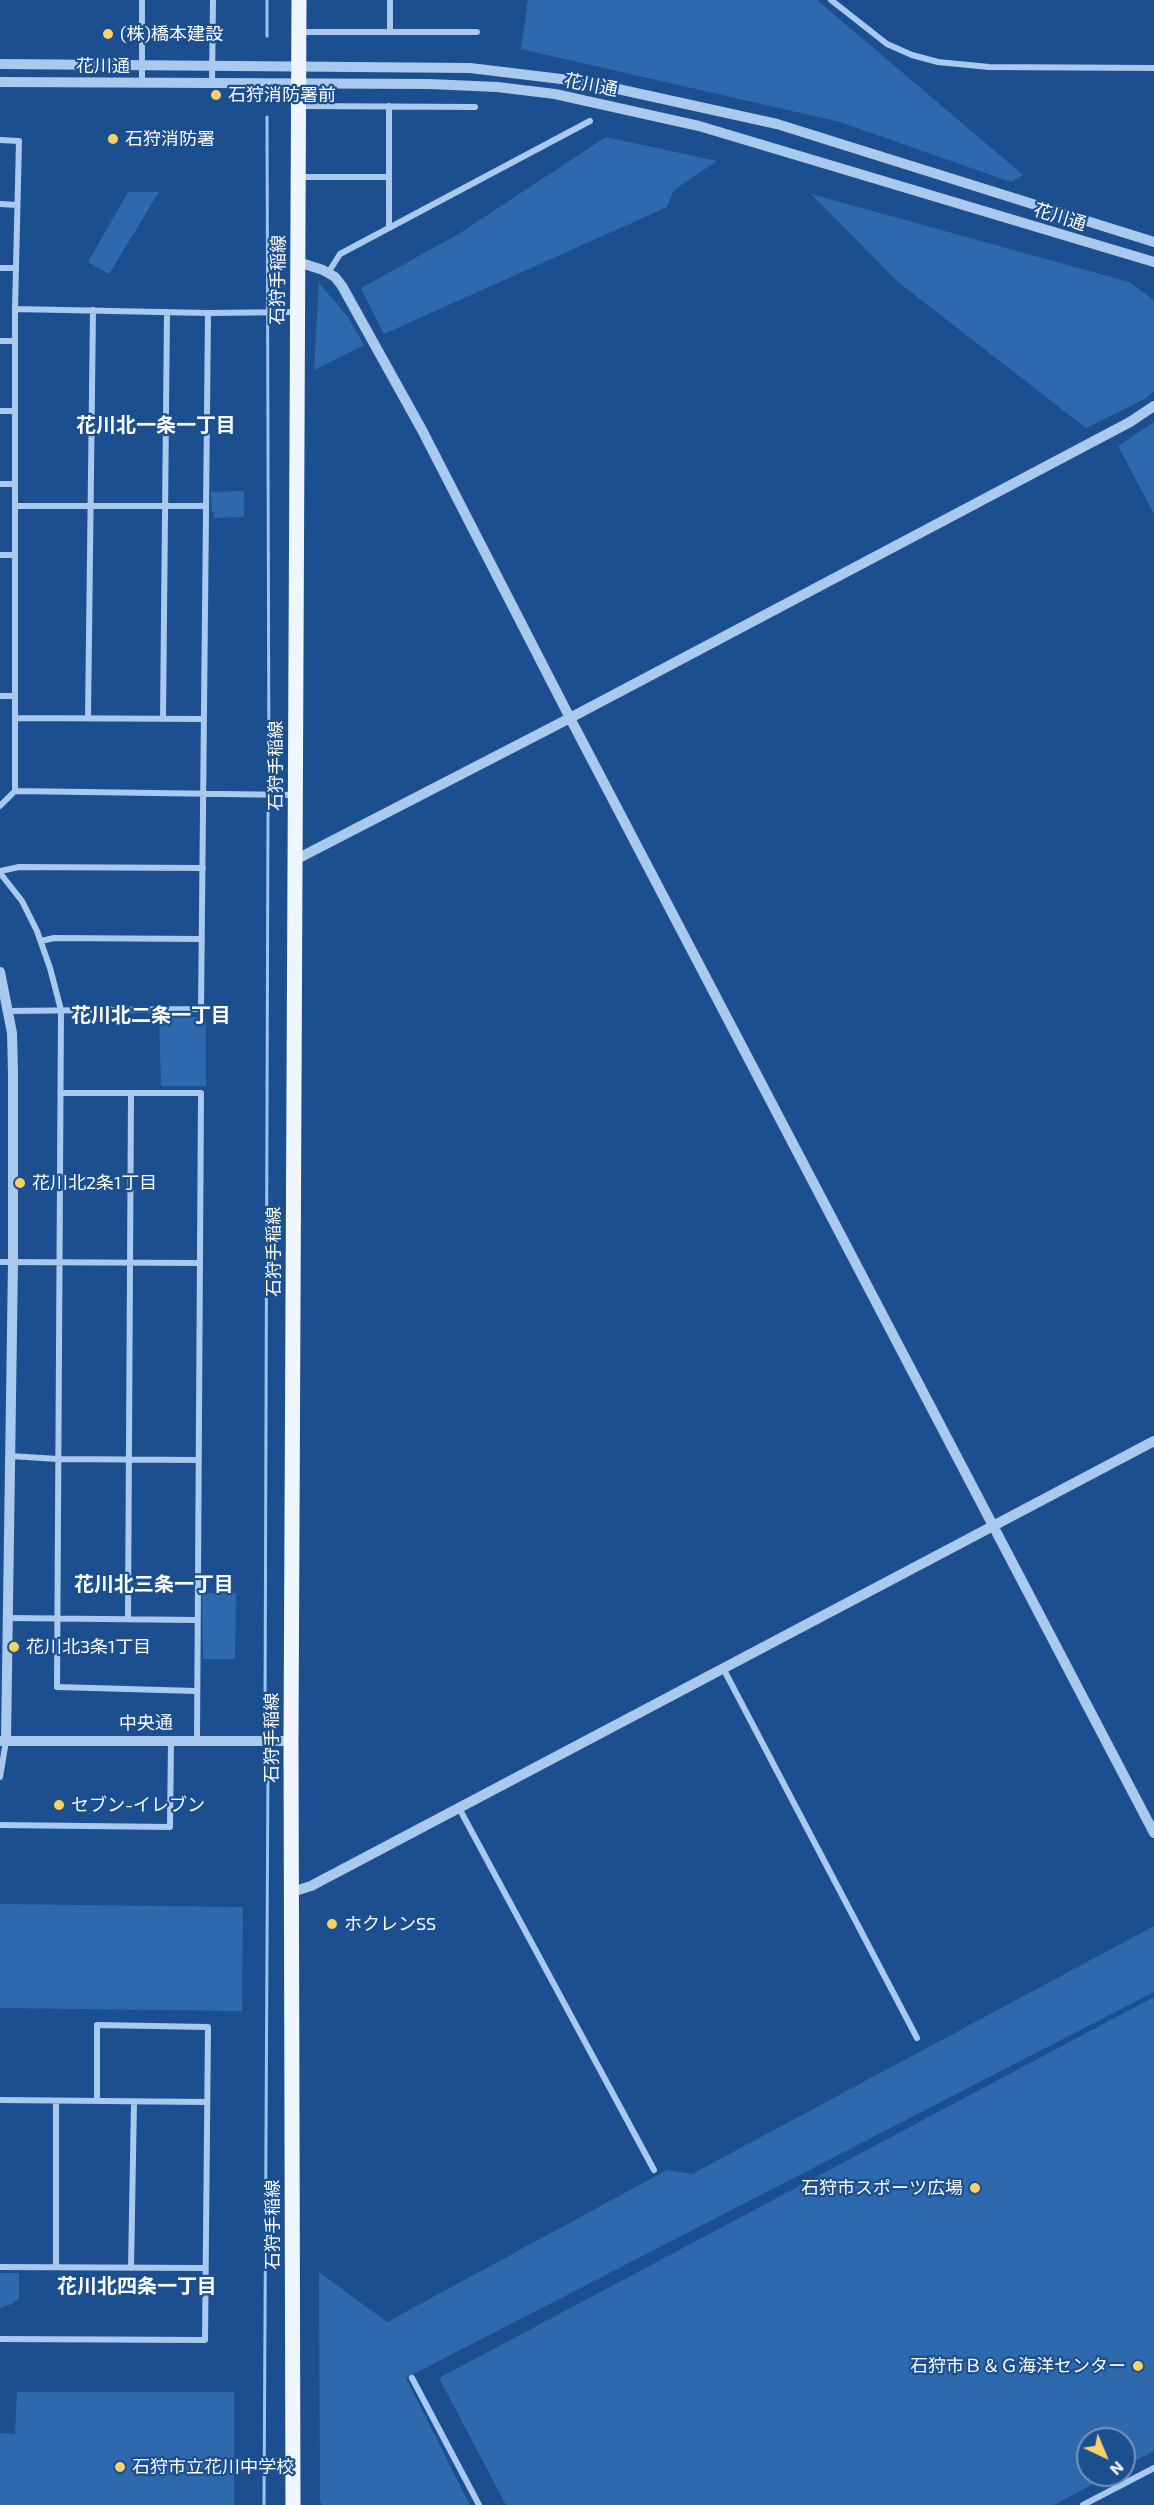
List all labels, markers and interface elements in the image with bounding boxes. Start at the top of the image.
place label: (株)橋本建設 [120,23,223,45]
marker: (株)橋本建設 [101,27,115,41]
street label: 花川通 [76,55,130,77]
street label: 花川通 [562,69,620,101]
place label: 石狩消防署前 [228,84,336,106]
marker: 石狩消防署前 [209,88,223,102]
place label: 石狩消防署 [125,128,215,150]
marker: 石狩消防署 [106,132,120,146]
street label: 花川通 [1031,199,1089,235]
street label: 石狩手稲線 [266,235,290,325]
district label: 花川北一条一丁目 [76,413,236,437]
street label: 石狩手稲線 [265,721,287,811]
district label: 花川北二条一丁目 [71,1003,231,1027]
place label: 花川北2条1丁目 [32,1172,157,1194]
marker: 花川北2条1丁目 [13,1176,27,1190]
street label: 石狩手稲線 [263,1207,285,1297]
district label: 花川北三条一丁目 [74,1572,234,1596]
place label: 花川北3条1丁目 [26,1636,151,1658]
marker: 花川北3条1丁目 [7,1640,21,1654]
street label: 石狩手稲線 [261,1693,283,1783]
street label: 中央通 [119,1712,173,1734]
place label: セブン-イレブン [71,1794,205,1816]
marker: セブン-イレブン [52,1798,66,1812]
place label: ホクレンSS [344,1913,436,1935]
marker: ホクレンSS [325,1917,339,1931]
place label: 石狩市スポーツ広場 [801,2177,963,2199]
street label: 石狩手稲線 [262,2180,284,2270]
marker: 石狩市スポーツ広場 [968,2181,982,2195]
district label: 花川北四条一丁目 [57,2274,217,2298]
place label: 石狩市Ｂ＆Ｇ海洋センター [910,2355,1126,2377]
marker: 石狩市Ｂ＆Ｇ海洋センター [1131,2359,1145,2373]
north arrow [1076,2427,1136,2487]
place label: 石狩市立花川中学校 [132,2456,294,2478]
text: N [1107,2458,1128,2480]
marker: 石狩市立花川中学校 [113,2460,127,2474]

